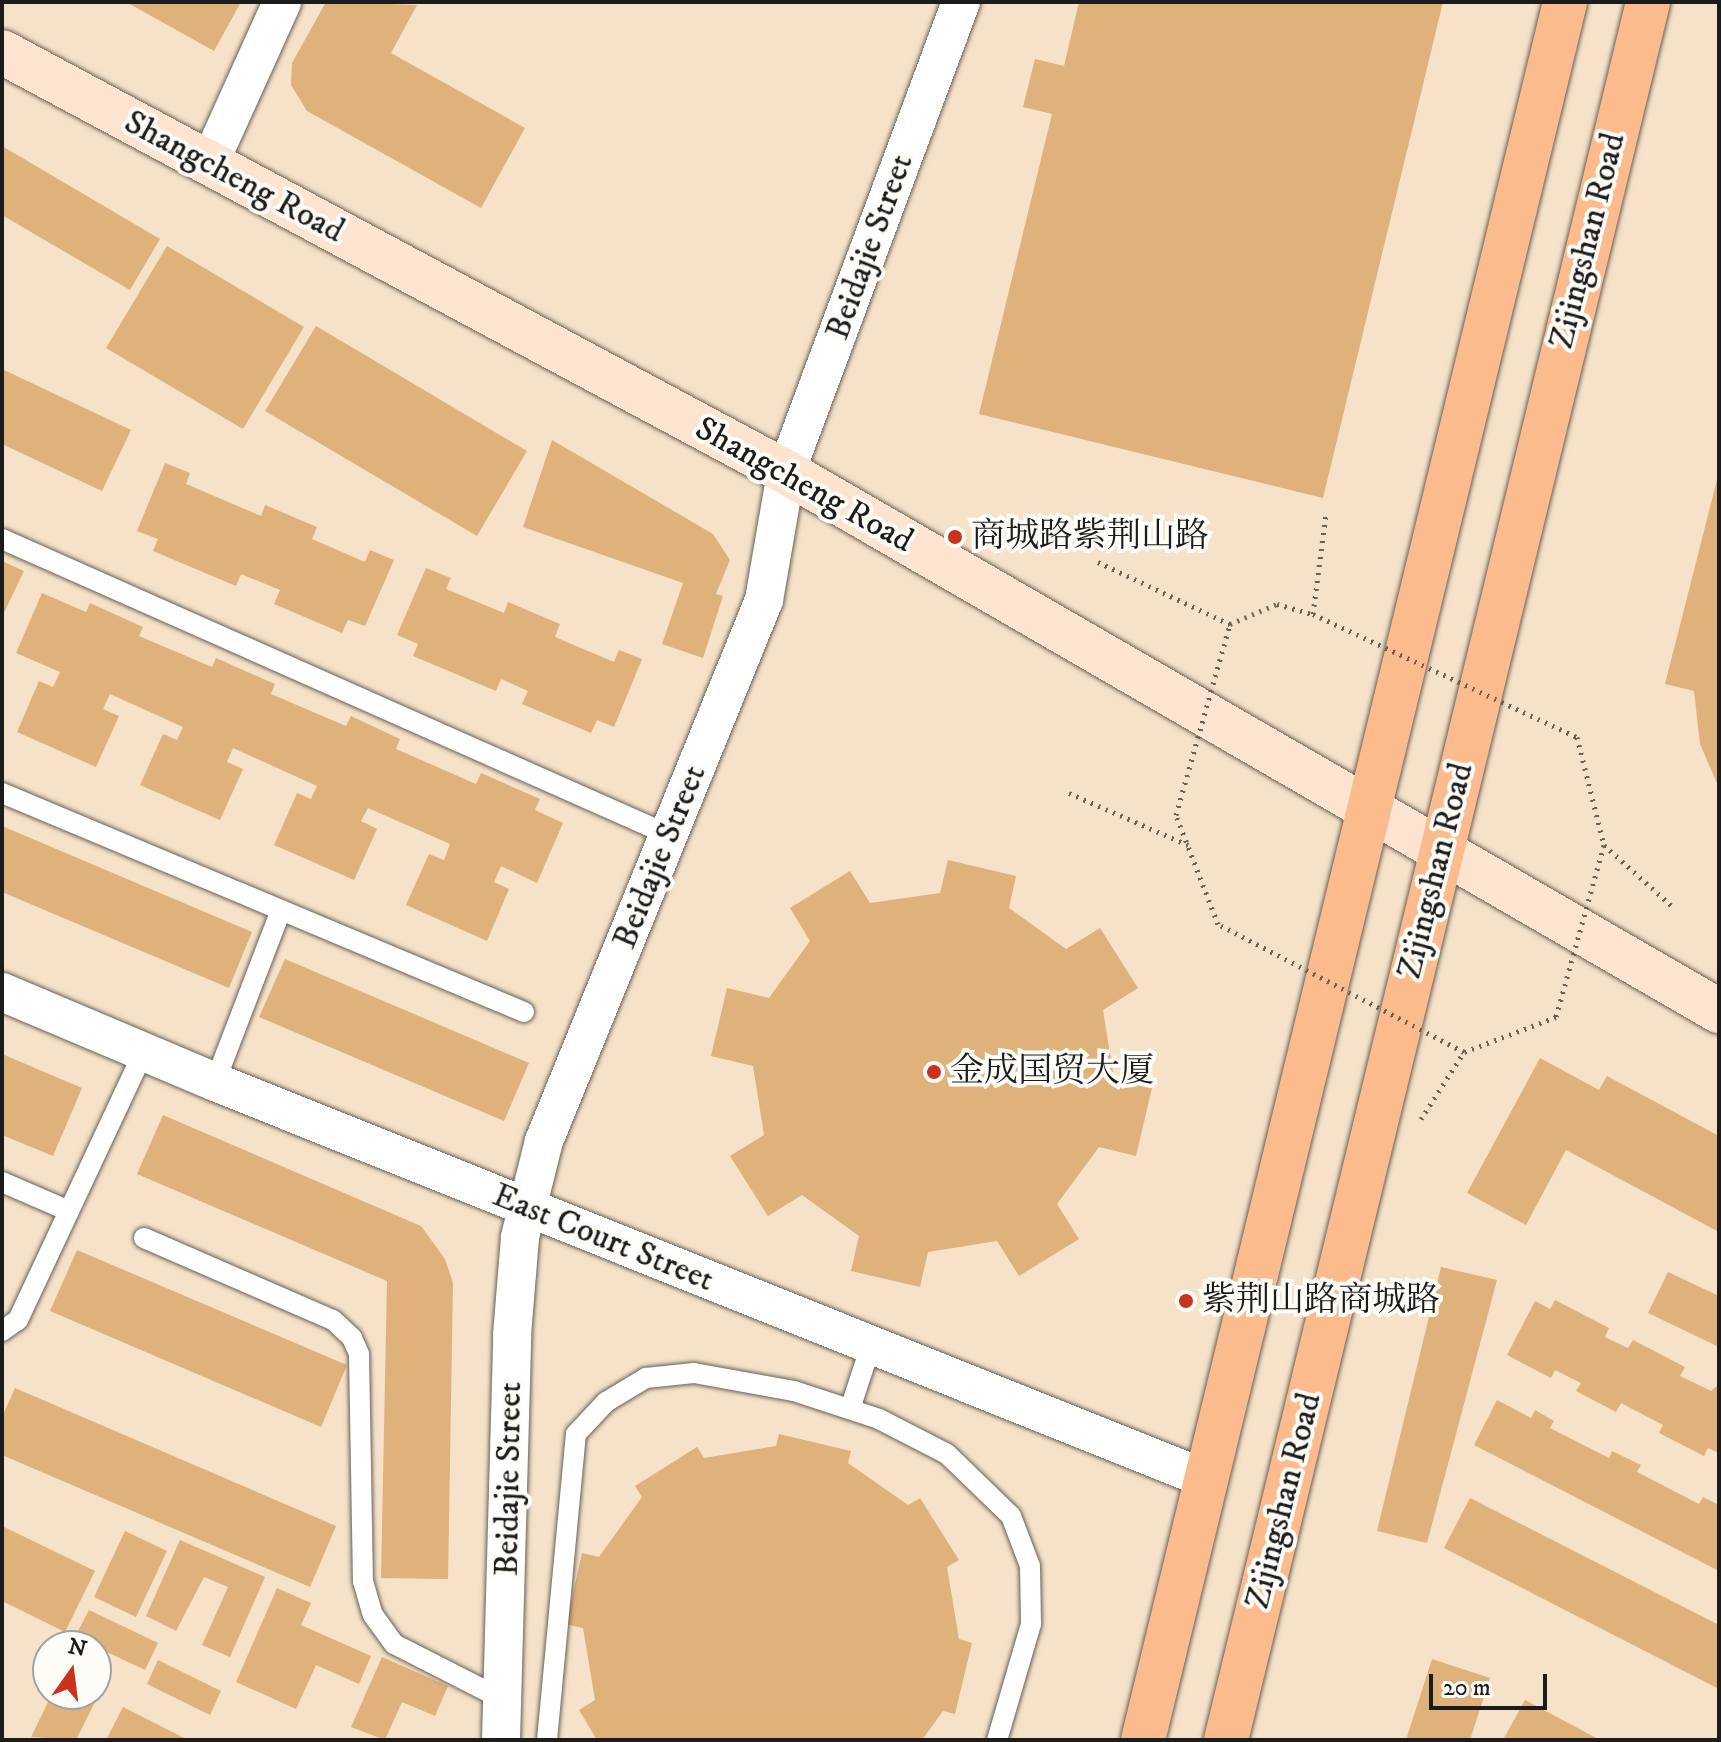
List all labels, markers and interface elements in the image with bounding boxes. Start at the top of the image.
street label: Shangcheng Road [117,102,351,252]
street label: Zijingshan Road [1541,129,1635,353]
street label: Beidajie Street [818,149,922,345]
street label: Shangcheng Road [688,408,920,562]
place label: 商城路紫荆山路 [971,517,1209,557]
marker: 商城路紫荆山路 [946,528,964,546]
street label: Beidajie Street [605,759,715,955]
street label: Zijingshan Road [1389,759,1483,983]
place label: 金成国贸大厦 [950,1052,1154,1092]
marker: 金成国贸大厦 [925,1063,943,1081]
street label: East Court Street [486,1175,720,1301]
place label: 紫荆山路商城路 [1202,1281,1440,1321]
marker: 紫荆山路商城路 [1177,1292,1195,1310]
street label: Beidajie Street [487,1381,531,1577]
street label: Zijingshan Road [1237,1389,1331,1613]
north arrow [32,1630,112,1710]
text: N [65,1633,89,1663]
scale bar [1433,1658,1551,1708]
text: 20 m [1443,1673,1491,1703]

